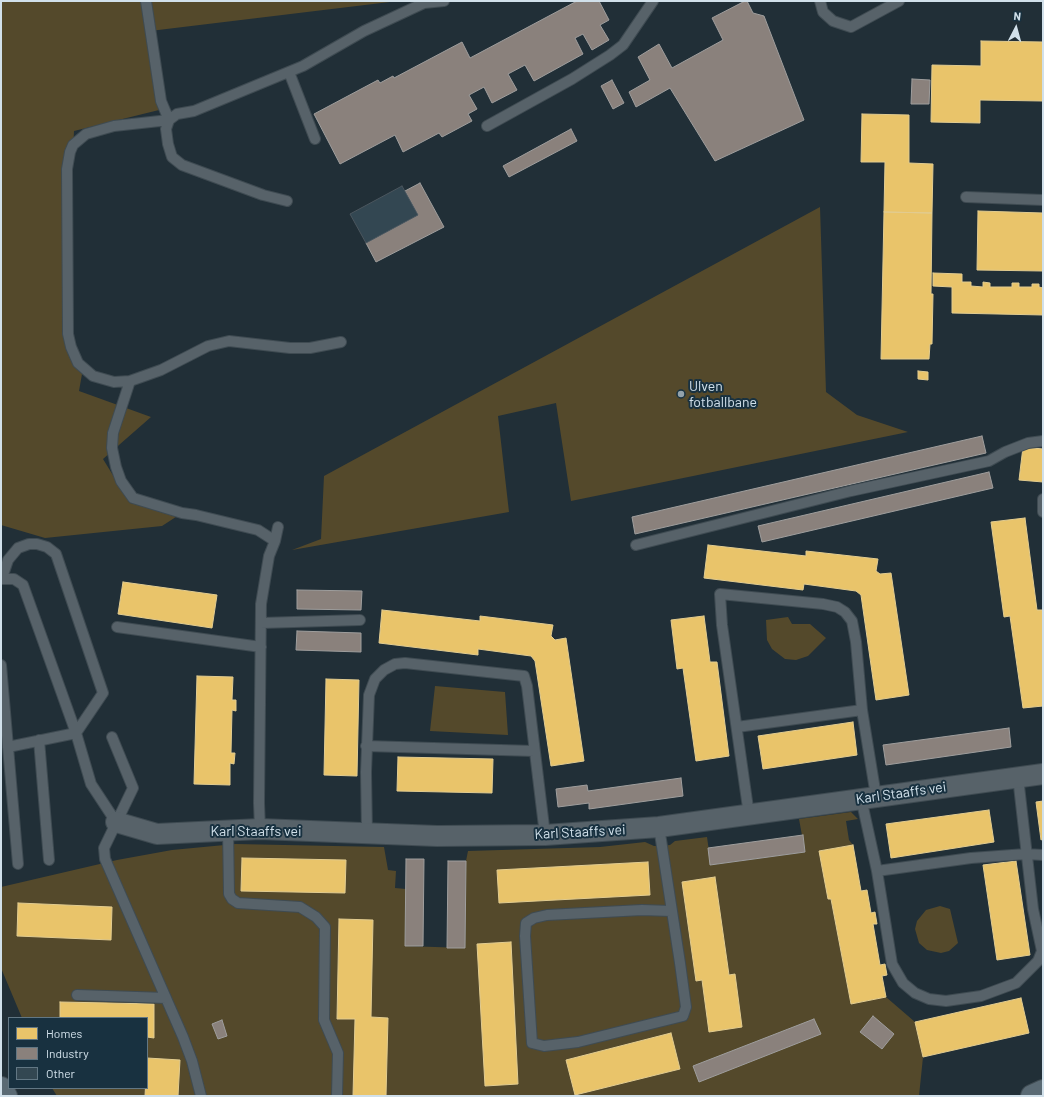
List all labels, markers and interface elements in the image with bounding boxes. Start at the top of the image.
north arrow [996,8,1036,48]
text: N [1013,9,1022,22]
place label: Ulven fotballbane [689,378,757,410]
marker: Ulven fotballbane [676,389,686,399]
street label: Karl Staaffs vei [855,778,947,808]
street label: Karl Staaffs vei [534,821,626,843]
street label: Karl Staaffs vei [210,823,302,839]
legend [8,1017,148,1089]
text: Homes [46,1026,82,1040]
text: Industry [46,1046,89,1060]
text: Other [46,1066,75,1080]

